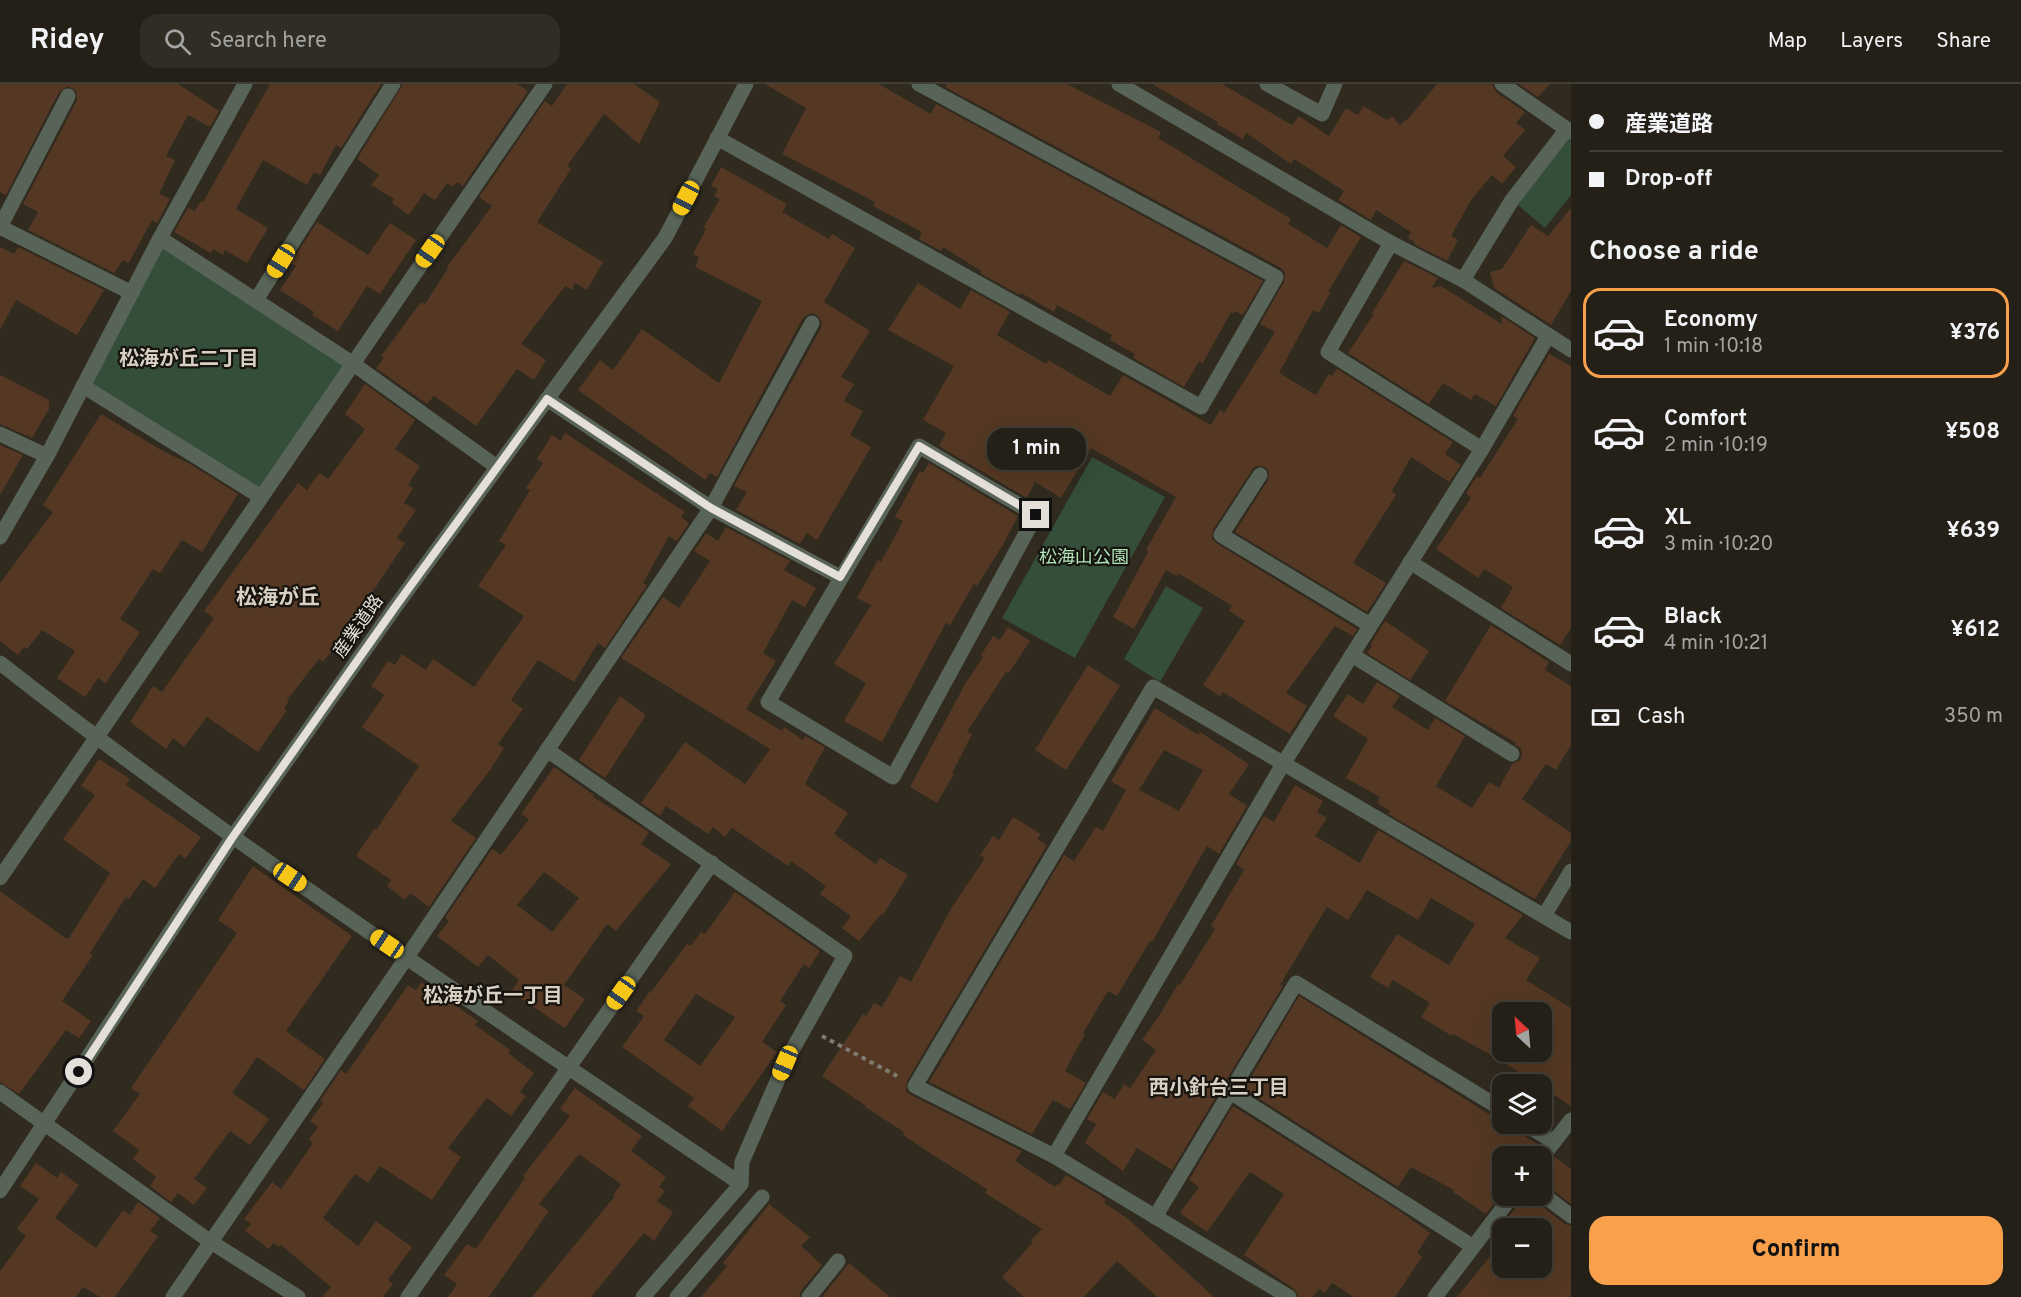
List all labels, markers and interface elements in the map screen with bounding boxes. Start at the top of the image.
search box [140,14,560,68]
text: Ridey [30,23,104,59]
icon: search [161,25,194,58]
text: Search here [209,28,327,55]
text: Map [1768,28,1807,55]
text: Layers [1840,28,1903,55]
text: Share [1936,28,1991,55]
text: 産業道路 [1625,112,1713,139]
text: Drop-off [1625,166,1712,193]
car [670,178,702,218]
car [412,231,448,271]
text: Choose a ride [1589,235,1759,269]
car [264,241,298,281]
icon: car [1592,306,1646,360]
text: Economy [1664,307,1758,334]
text: ¥376 [1950,320,2000,347]
text: 1 min · 10:18 [1664,334,1763,360]
district label: 松海が丘二丁目 [119,347,259,373]
icon: car [1592,405,1646,459]
text: Comfort [1664,406,1747,433]
text: ¥508 [1945,419,2000,446]
callout: 1 min [986,428,1086,470]
text: 2 min · 10:19 [1664,433,1768,459]
text: 1 min [1012,436,1061,462]
route end [1022,501,1049,528]
icon: car [1592,504,1646,558]
text: XL [1664,505,1691,532]
text: ¥639 [1946,518,2000,545]
text: 3 min · 10:20 [1664,532,1773,558]
park label: 松海山公園 [1039,547,1129,570]
district label: 松海が丘 [236,585,320,612]
street label: 産業道路 [329,591,389,663]
icon: car [1592,603,1646,657]
text: Black [1664,604,1722,631]
text: ¥612 [1951,617,2000,644]
text: 4 min · 10:21 [1664,631,1768,657]
icon: cash [1589,701,1622,734]
text: Cash [1637,704,1686,731]
text: 350 m [1944,704,2003,730]
car [270,859,310,895]
car [367,926,407,962]
car [603,973,639,1013]
district label: 松海が丘一丁目 [423,984,563,1010]
north arrow [1492,1002,1552,1062]
map controls [1492,1002,1552,1278]
car [770,1043,800,1083]
route start [65,1058,92,1085]
button: layers [1492,1074,1552,1134]
district label: 西小針台三丁目 [1149,1076,1289,1102]
button: + [1492,1146,1552,1206]
button: Confirm [1589,1216,2003,1285]
button: − [1492,1218,1552,1278]

